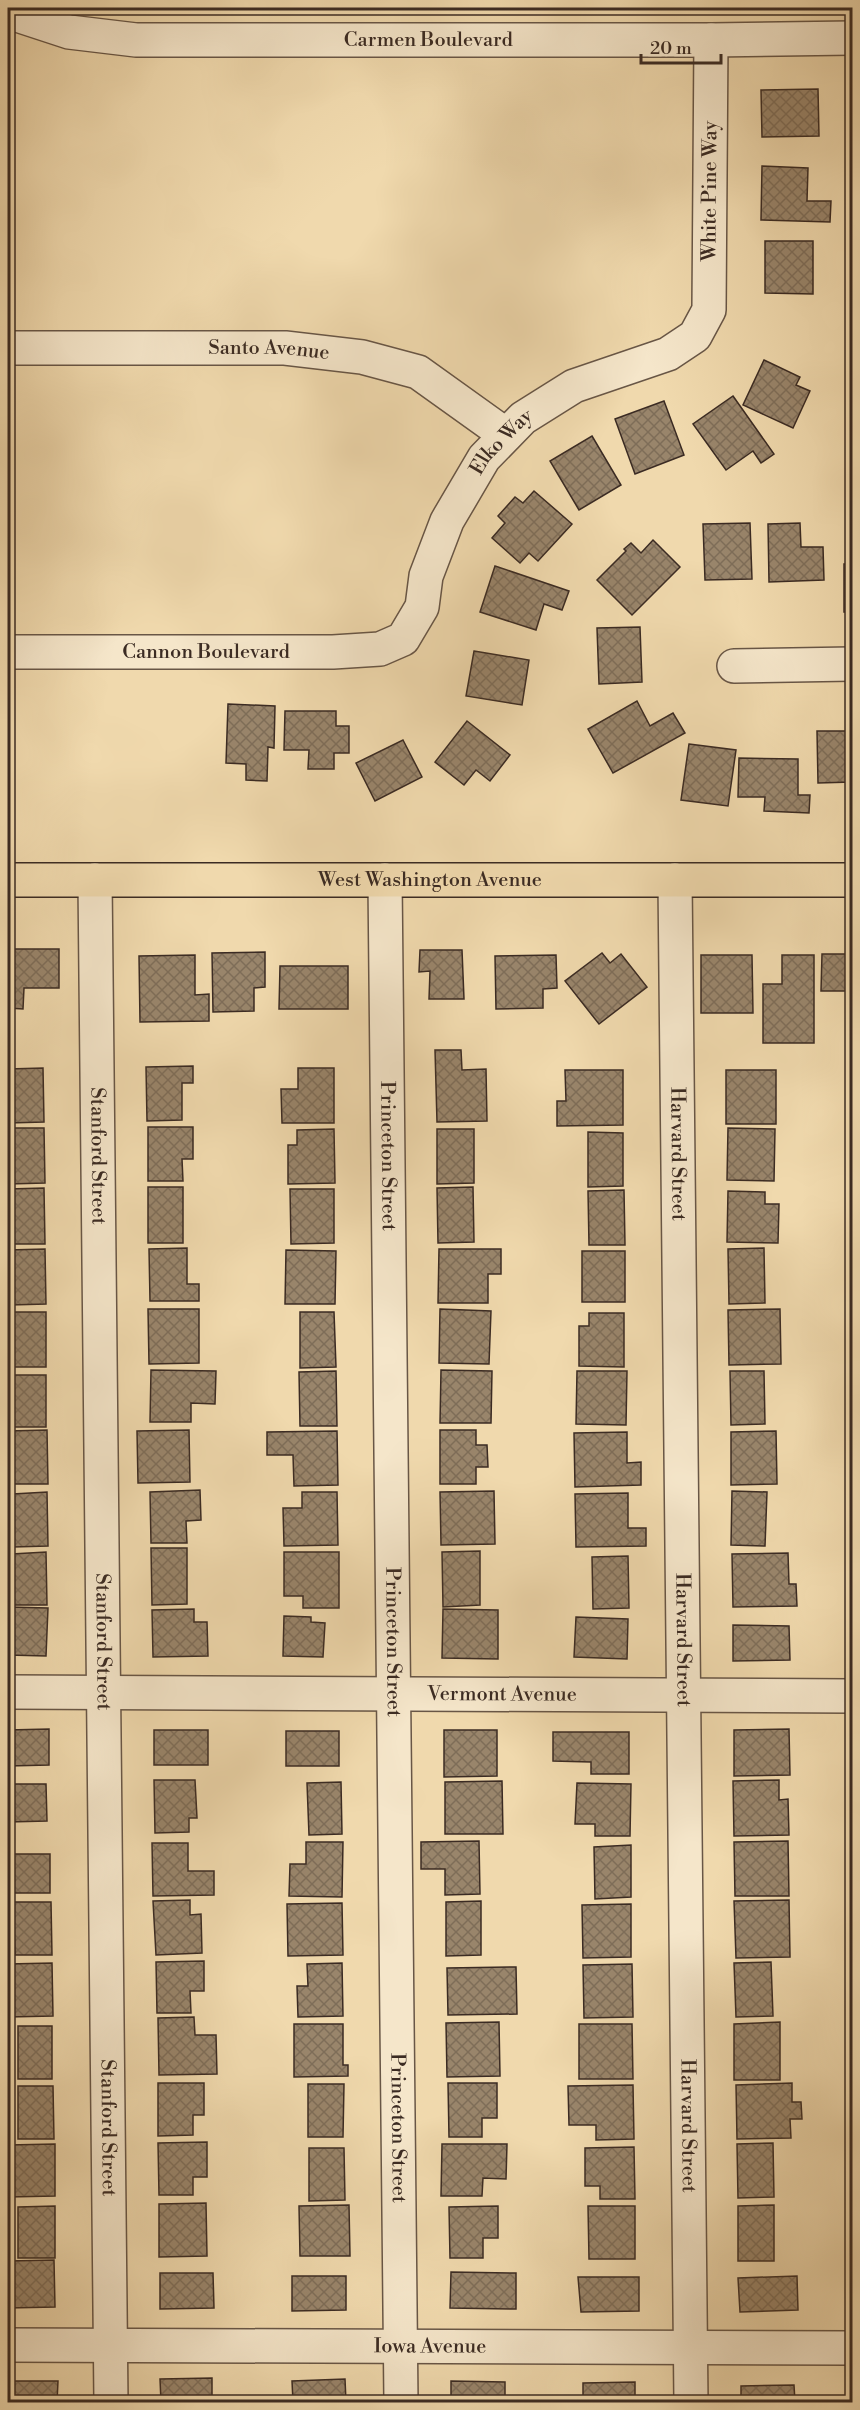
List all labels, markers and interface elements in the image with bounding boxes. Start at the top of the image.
scale bar [641,27,720,65]
street label: Carmen Boulevard [344,28,514,53]
text: 20 m [650,37,692,60]
street label: White Pine Way [697,120,723,262]
street label: Santo Avenue [208,336,331,366]
street label: Elko Way [464,403,537,479]
street label: Cannon Boulevard [122,640,290,665]
street label: West Washington Avenue [317,868,542,893]
street label: Princeton Street [375,1081,401,1231]
street label: Stanford Street [85,1087,111,1225]
street label: Harvard Street [665,1087,691,1221]
street label: Princeton Street [380,1567,406,1717]
street label: Stanford Street [90,1573,116,1711]
street label: Harvard Street [670,1573,696,1707]
street label: Vermont Avenue [426,1681,577,1707]
street label: Princeton Street [385,2053,411,2203]
street label: Stanford Street [95,2059,121,2197]
street label: Harvard Street [675,2059,701,2193]
street label: Iowa Avenue [374,2334,486,2359]

